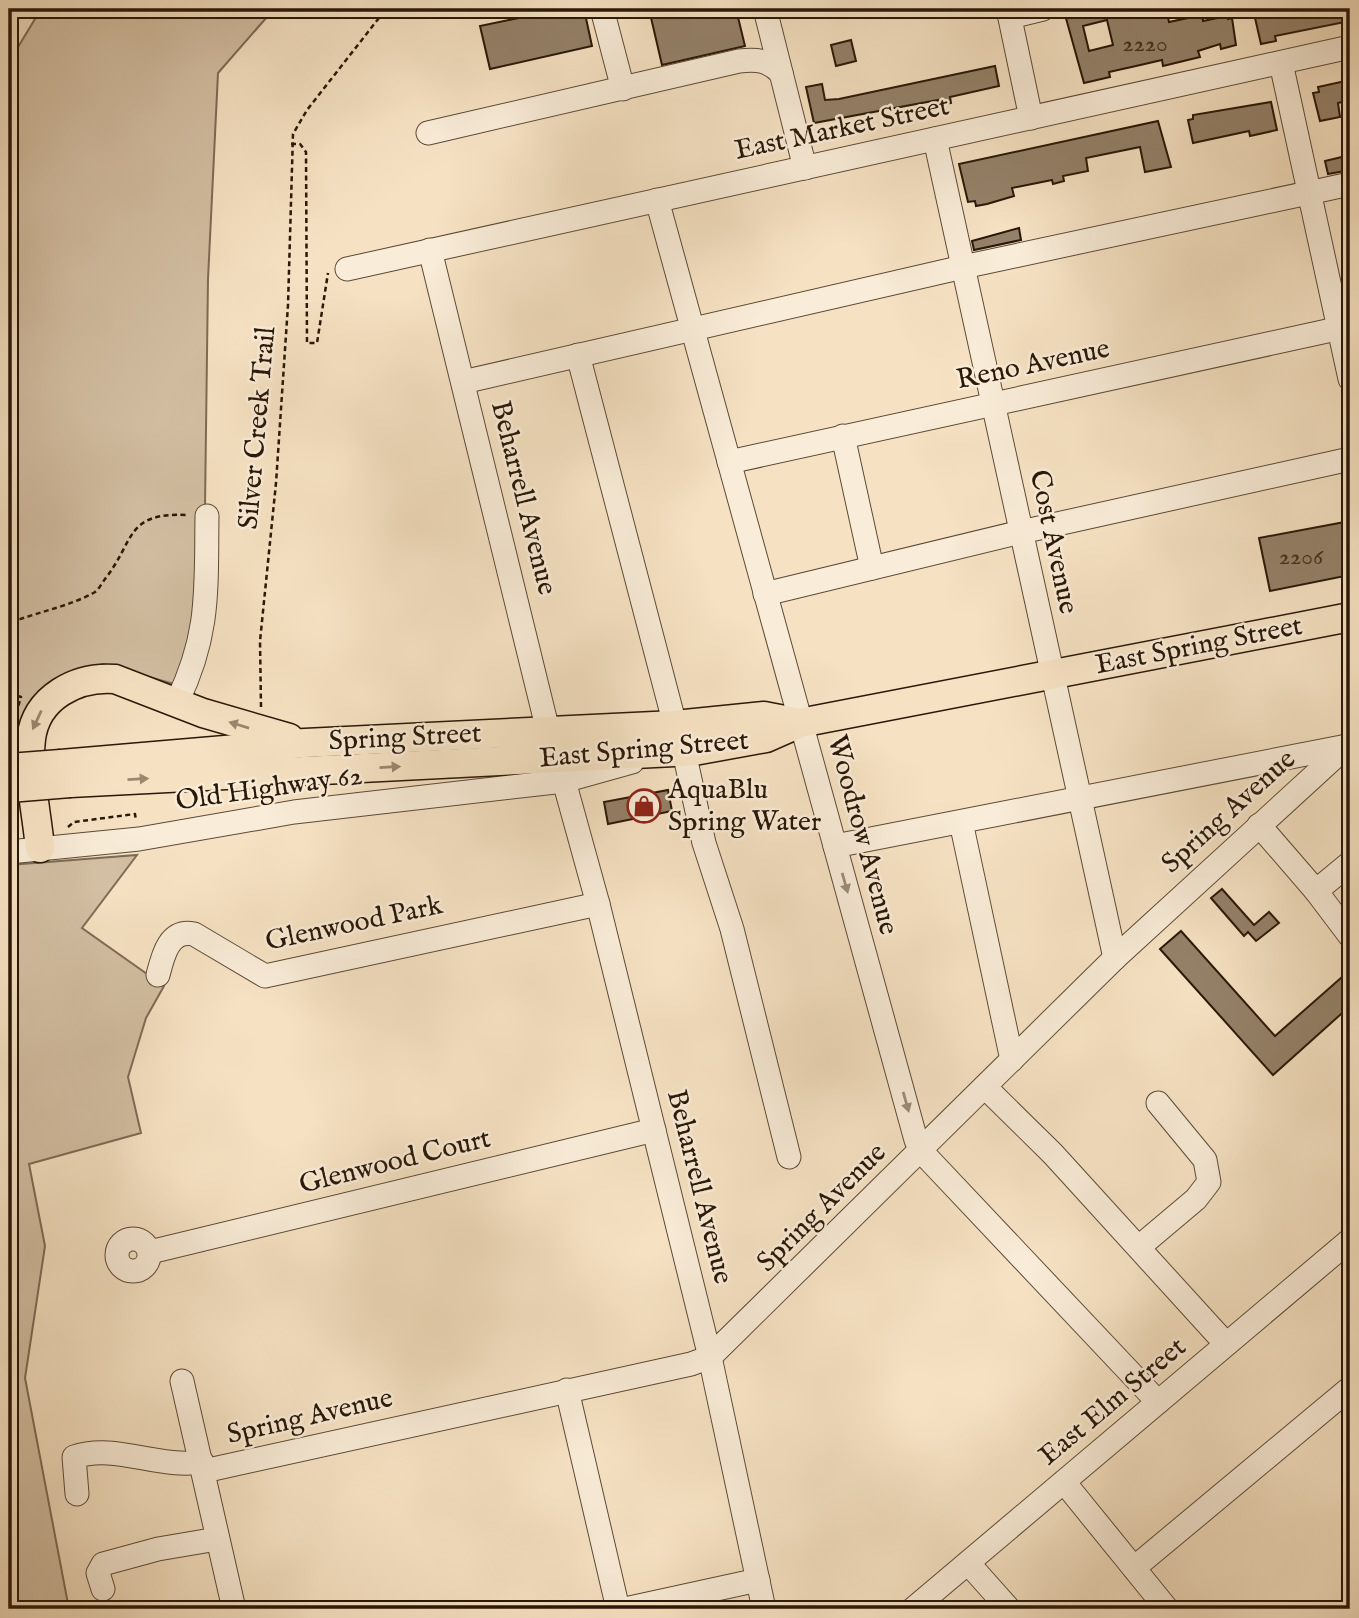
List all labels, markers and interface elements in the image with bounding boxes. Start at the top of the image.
house number: 2220 [1122,29,1168,60]
street label: East Market Street [731,89,953,169]
street label: Silver Creek Trail [232,325,284,531]
street label: Reno Avenue [953,332,1113,398]
street label: Beharrell Avenue [482,397,564,599]
street label: Cost Avenue [1021,467,1085,617]
house number: 2206 [1279,542,1324,573]
street label: East Spring Street [1093,609,1306,683]
one-way arrow [32,710,43,730]
street label: Spring Street [328,717,483,759]
one-way arrow [228,719,249,729]
street label: East Spring Street [538,723,751,777]
street label: Woodrow Avenue [819,731,906,939]
street label: Spring Avenue [1155,742,1304,882]
street label: Old Highway 62 [173,759,365,819]
one-way arrow [379,761,401,772]
one-way arrow [127,773,149,784]
place label: AquaBlu Spring Water [667,773,821,840]
shop icon: AquaBlu Spring Water [625,787,663,825]
one-way arrow [840,872,851,894]
street label: Glenwood Park [262,888,447,960]
street label: Beharrell Avenue [658,1086,740,1288]
one-way arrow [901,1092,911,1113]
street label: Glenwood Court [296,1121,495,1203]
street label: Spring Avenue [750,1136,894,1280]
street label: East Elm Street [1032,1330,1194,1474]
street label: Spring Avenue [224,1381,396,1453]

